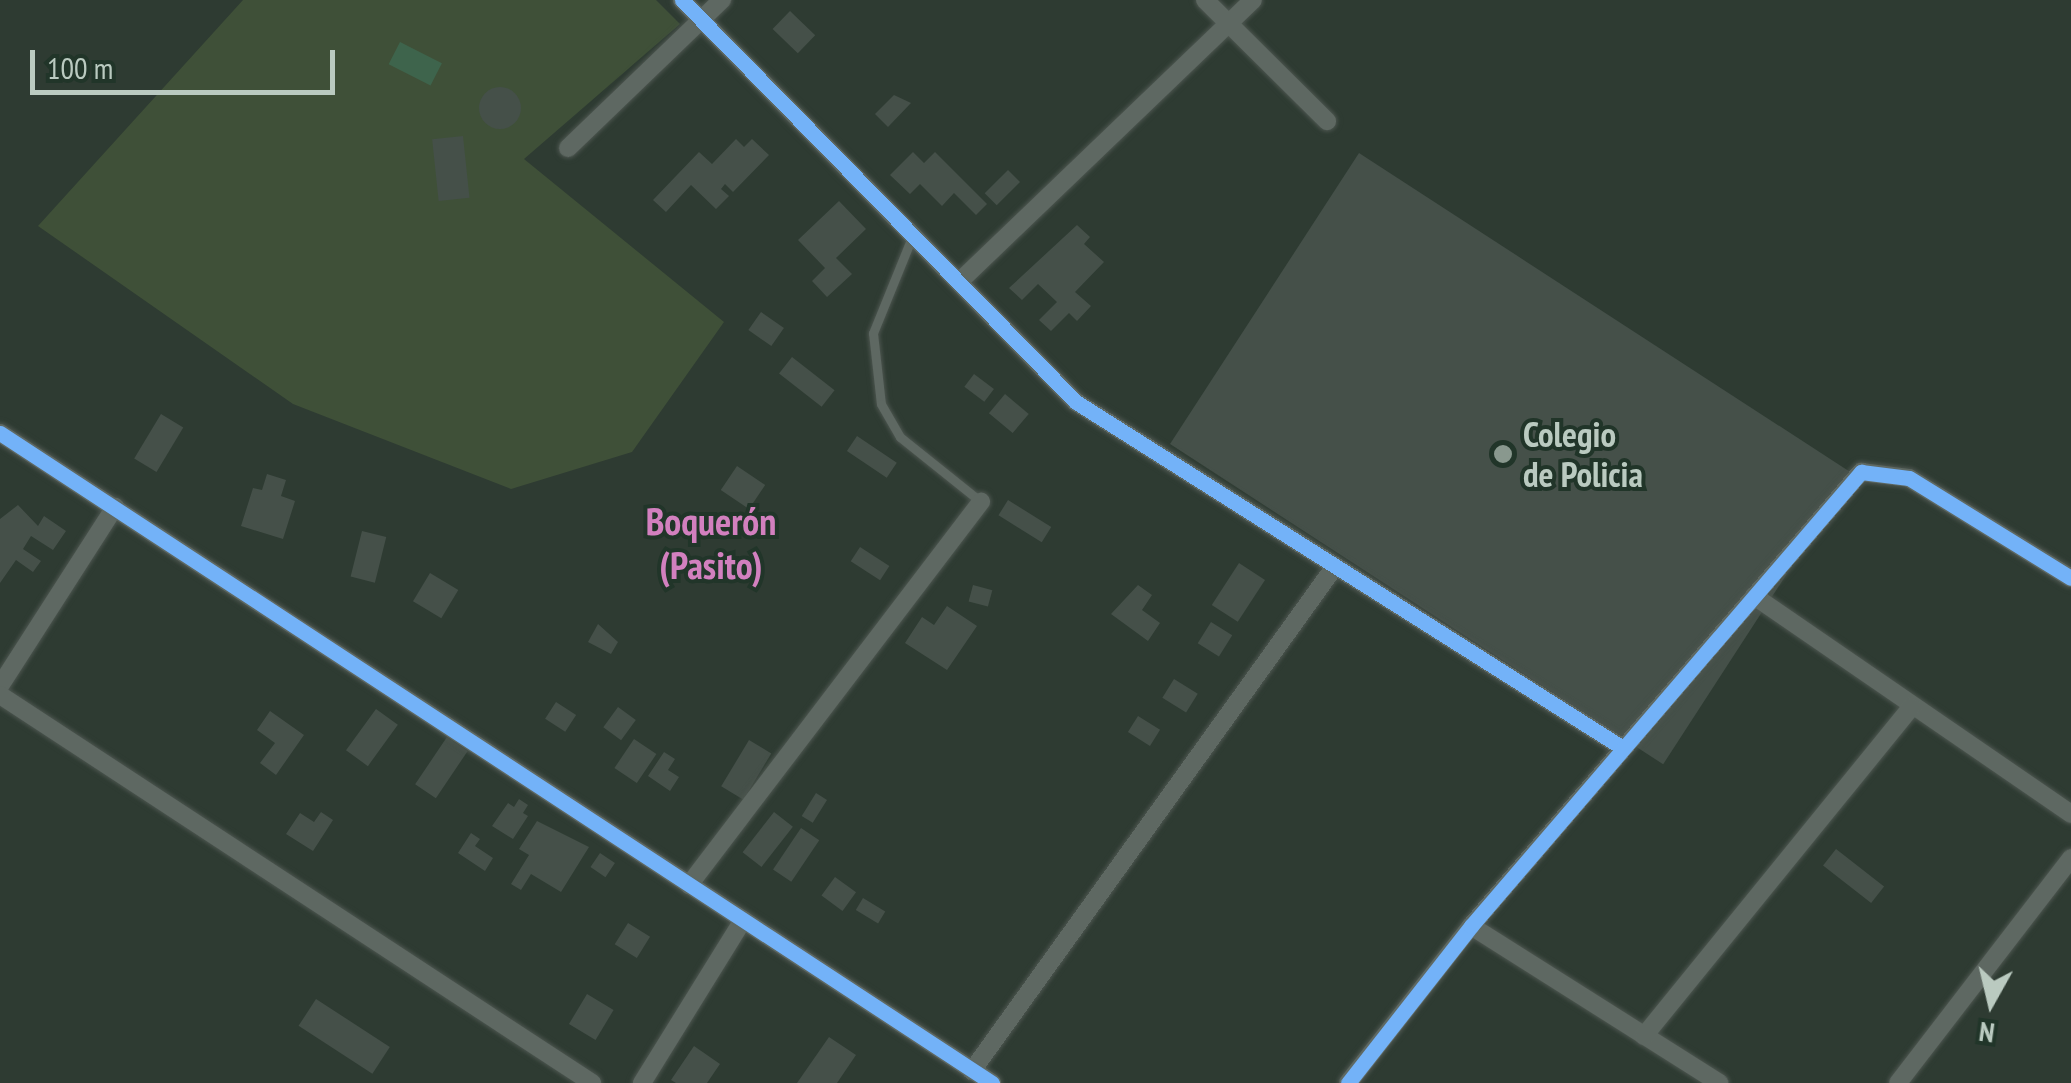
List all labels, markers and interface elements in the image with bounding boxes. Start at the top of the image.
scale bar [35,30,340,92]
text: 100 m [47,48,113,87]
place label: Colegio de Policia [1523,413,1643,495]
marker: Colegio de Policia [1492,443,1514,465]
district label: Boquerón (Pasito) [646,498,776,588]
north arrow [1941,953,2041,1053]
text: N [1977,1014,1997,1053]

